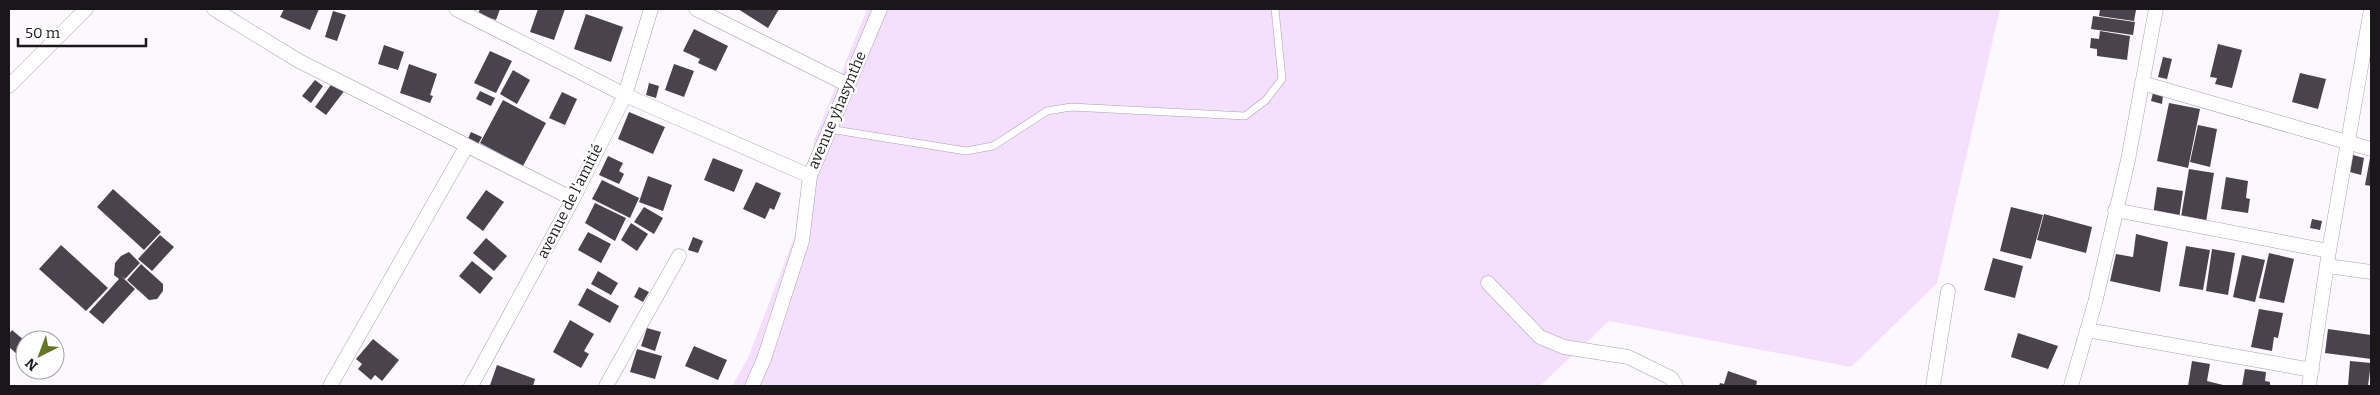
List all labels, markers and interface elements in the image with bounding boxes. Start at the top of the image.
scale bar [18,15,145,47]
text: 50 m [25,24,61,42]
street label: avenue yhasynthe [804,48,870,172]
street label: avenue de l'amitié [533,141,607,261]
north arrow [15,330,65,380]
text: N [22,354,41,374]

